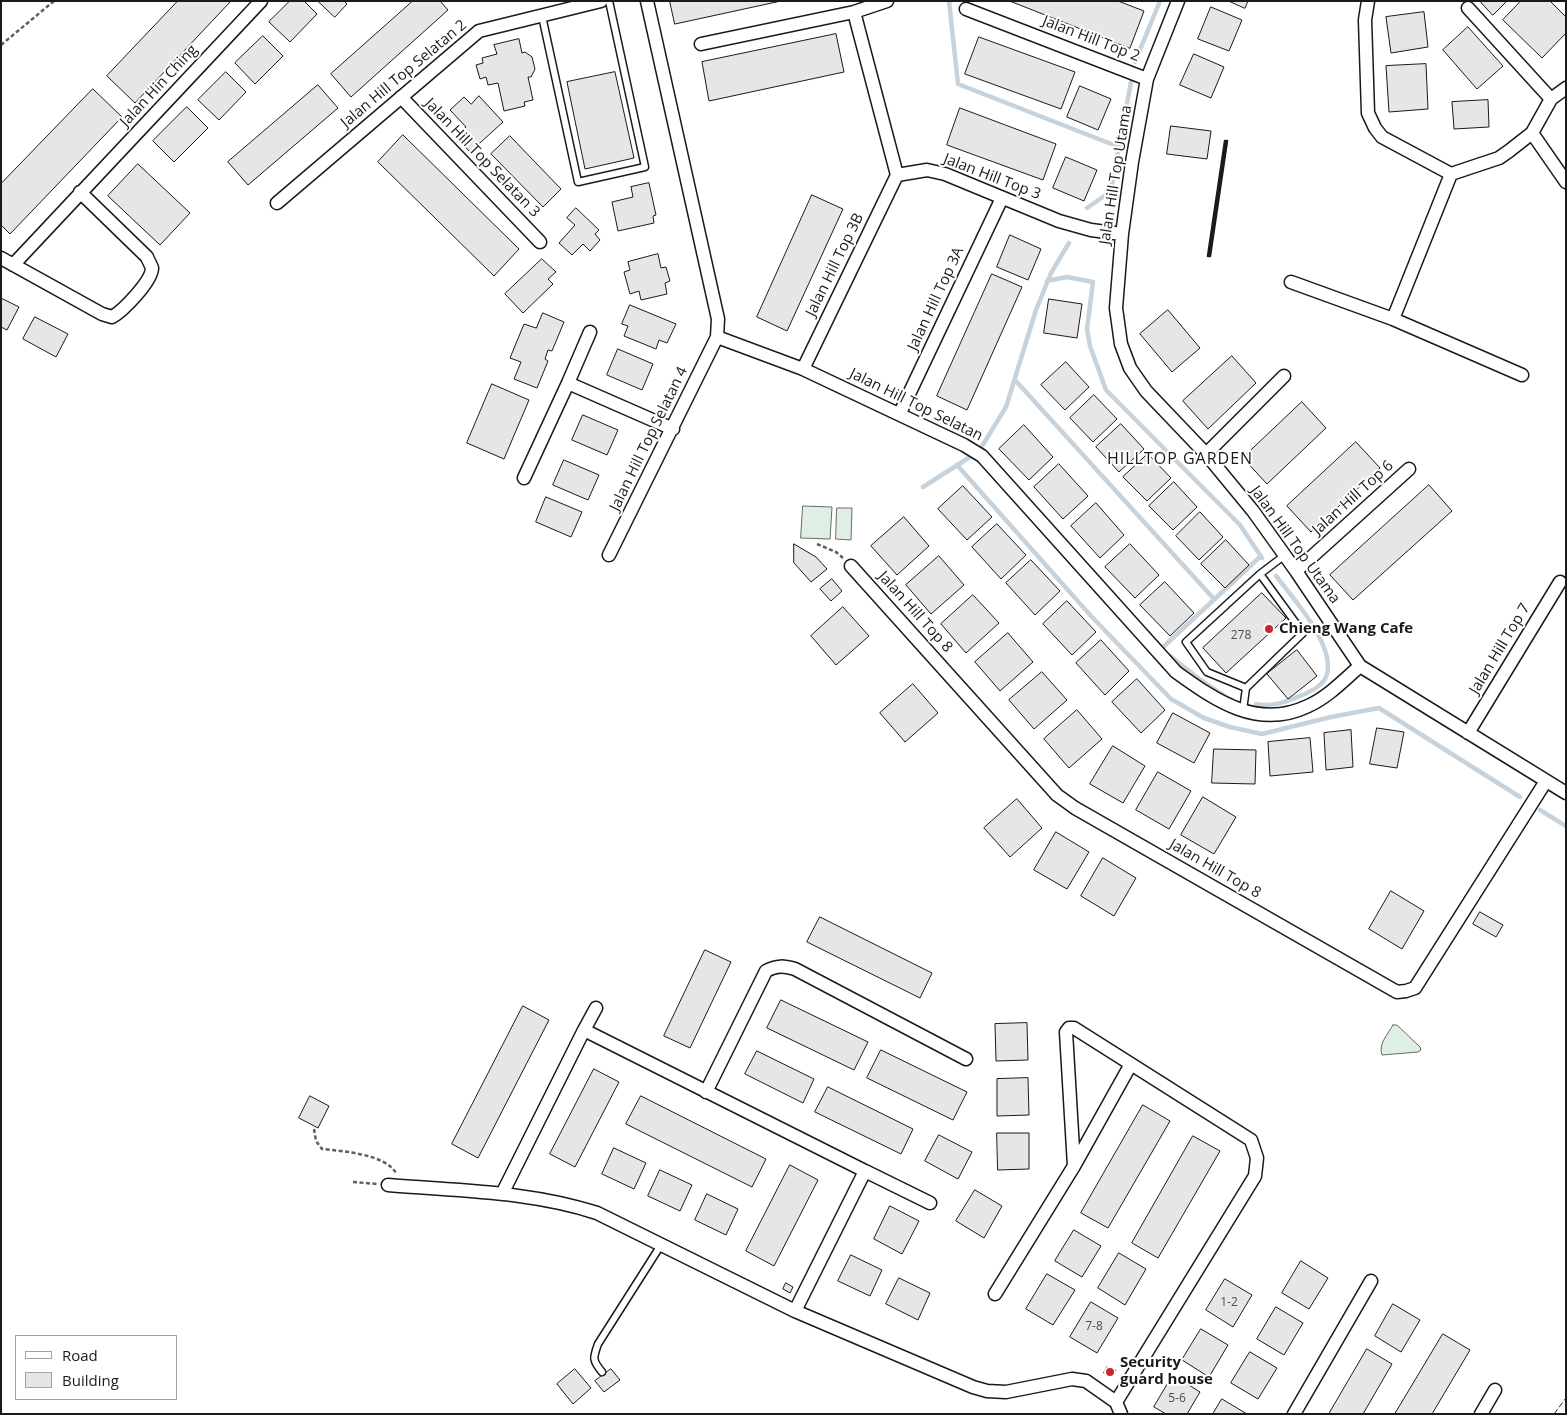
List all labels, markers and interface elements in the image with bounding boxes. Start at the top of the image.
street label: Jalan Hill Top 2 [1040,12,1142,66]
street label: Jalan Hill Top Selatan 2 [338,16,470,132]
street label: Jalan Hin Ching [117,41,201,131]
street label: Jalan Hill Top Selatan 3 [421,95,543,221]
street label: Jalan Hill Top Utama [1096,104,1136,246]
street label: Jalan Hill Top 3 [941,150,1043,204]
street label: Jalan Hill Top 3B [802,210,868,320]
street label: Jalan Hill Top 3A [904,244,968,354]
street label: Jalan Hill Top Selatan 4 [606,364,692,514]
street label: Jalan Hill Top Selatan [846,365,986,445]
district label: HILLTOP GARDEN [1105,449,1255,469]
street label: Jalan Hill Top 6 [1309,457,1397,539]
street label: Jalan Hill Top Utama [1246,483,1344,607]
street label: Jalan Hill Top 8 [874,568,956,656]
street label: Jalan Hill Top 7 [1466,600,1534,698]
place label: Chieng Wang Cafe [1279,620,1413,638]
marker: Chieng Wang Cafe [1263,623,1275,635]
house number: 278 [1231,629,1251,643]
street label: Jalan Hill Top 8 [1166,835,1264,903]
house number: 1-2 [1220,1296,1238,1310]
house number: 7-8 [1085,1320,1103,1334]
legend [15,1335,178,1400]
text: Road [62,1345,98,1365]
place label: Security guard house [1120,1354,1213,1389]
marker: Security guard house [1104,1366,1116,1378]
text: Building [62,1370,119,1390]
house number: 5-6 [1168,1392,1186,1406]

